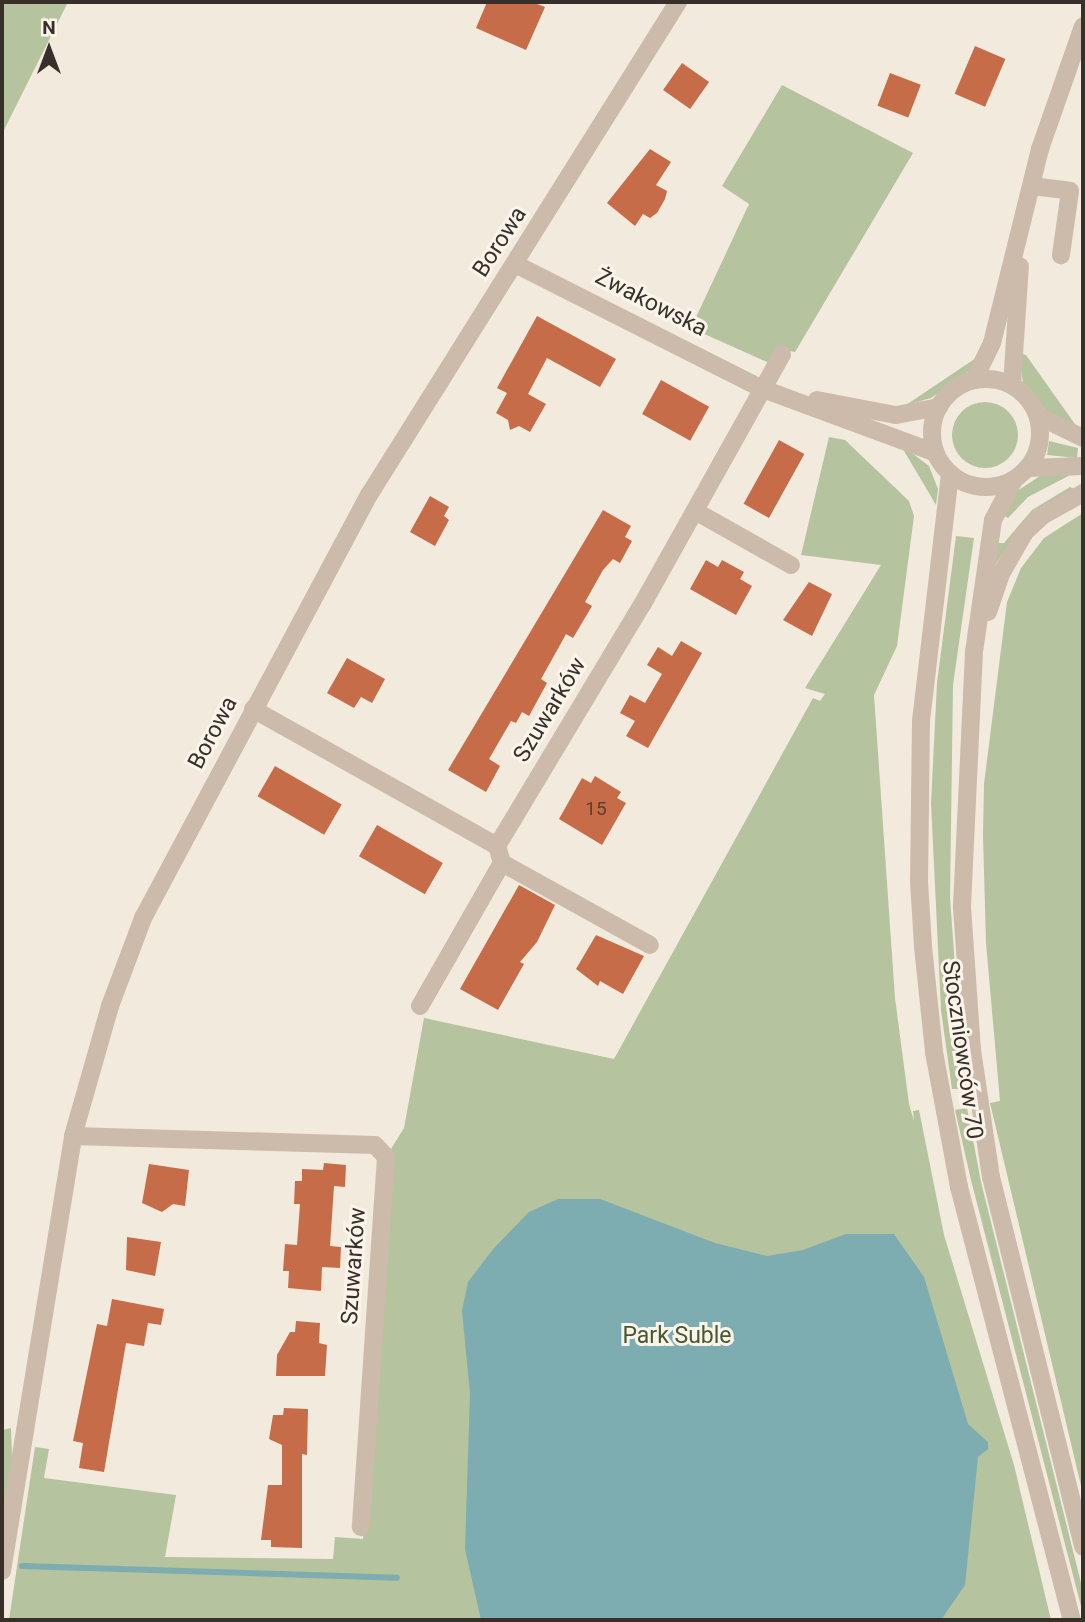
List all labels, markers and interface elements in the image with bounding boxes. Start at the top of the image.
north arrow [14,14,84,84]
text: N [42,16,56,39]
street label: Borowa [467,202,533,282]
street label: Żwakowska [591,263,711,343]
street label: Szuwarków [508,653,592,767]
street label: Borowa [183,692,243,774]
house number: 15 [585,798,607,820]
street label: Stoczniowców 70 [936,959,988,1141]
street label: Szuwarków [336,1206,372,1326]
park label: Park Suble [622,1322,732,1350]

